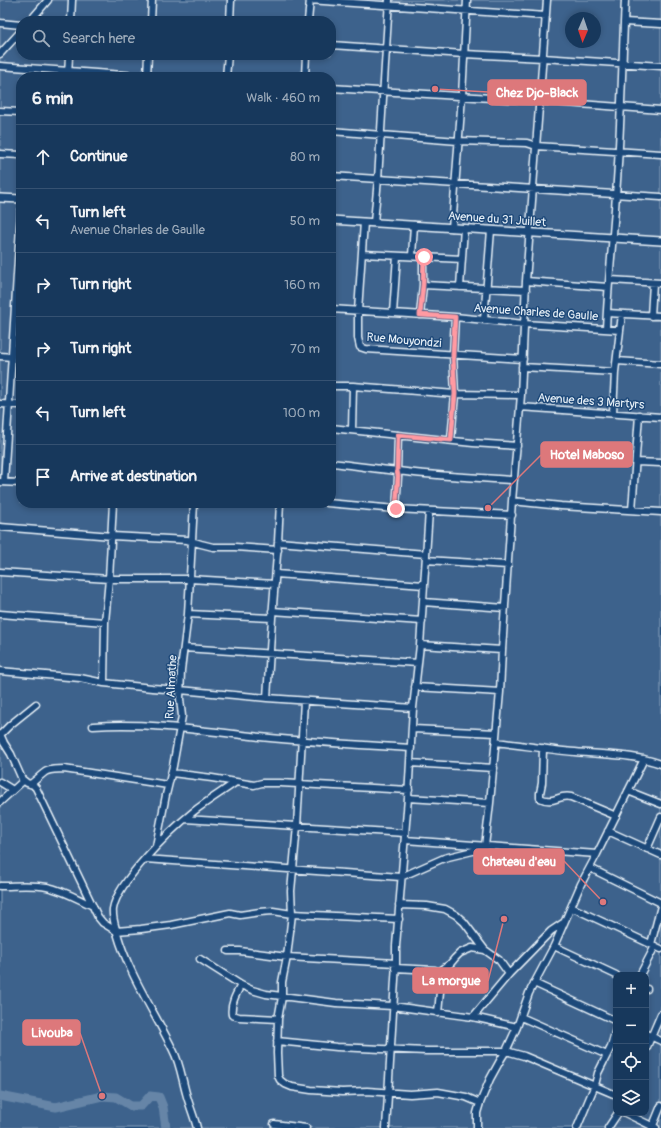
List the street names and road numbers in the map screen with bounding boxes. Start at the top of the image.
street label: Avenue du 31 Juillet [447,209,547,230]
street label: Avenue Charles de Gaulle [473,301,599,324]
street label: Rue Mouyondzi [366,330,442,351]
street label: Avenue des 3 Martyrs [537,390,645,413]
street label: Rue Almathe [162,654,181,720]

